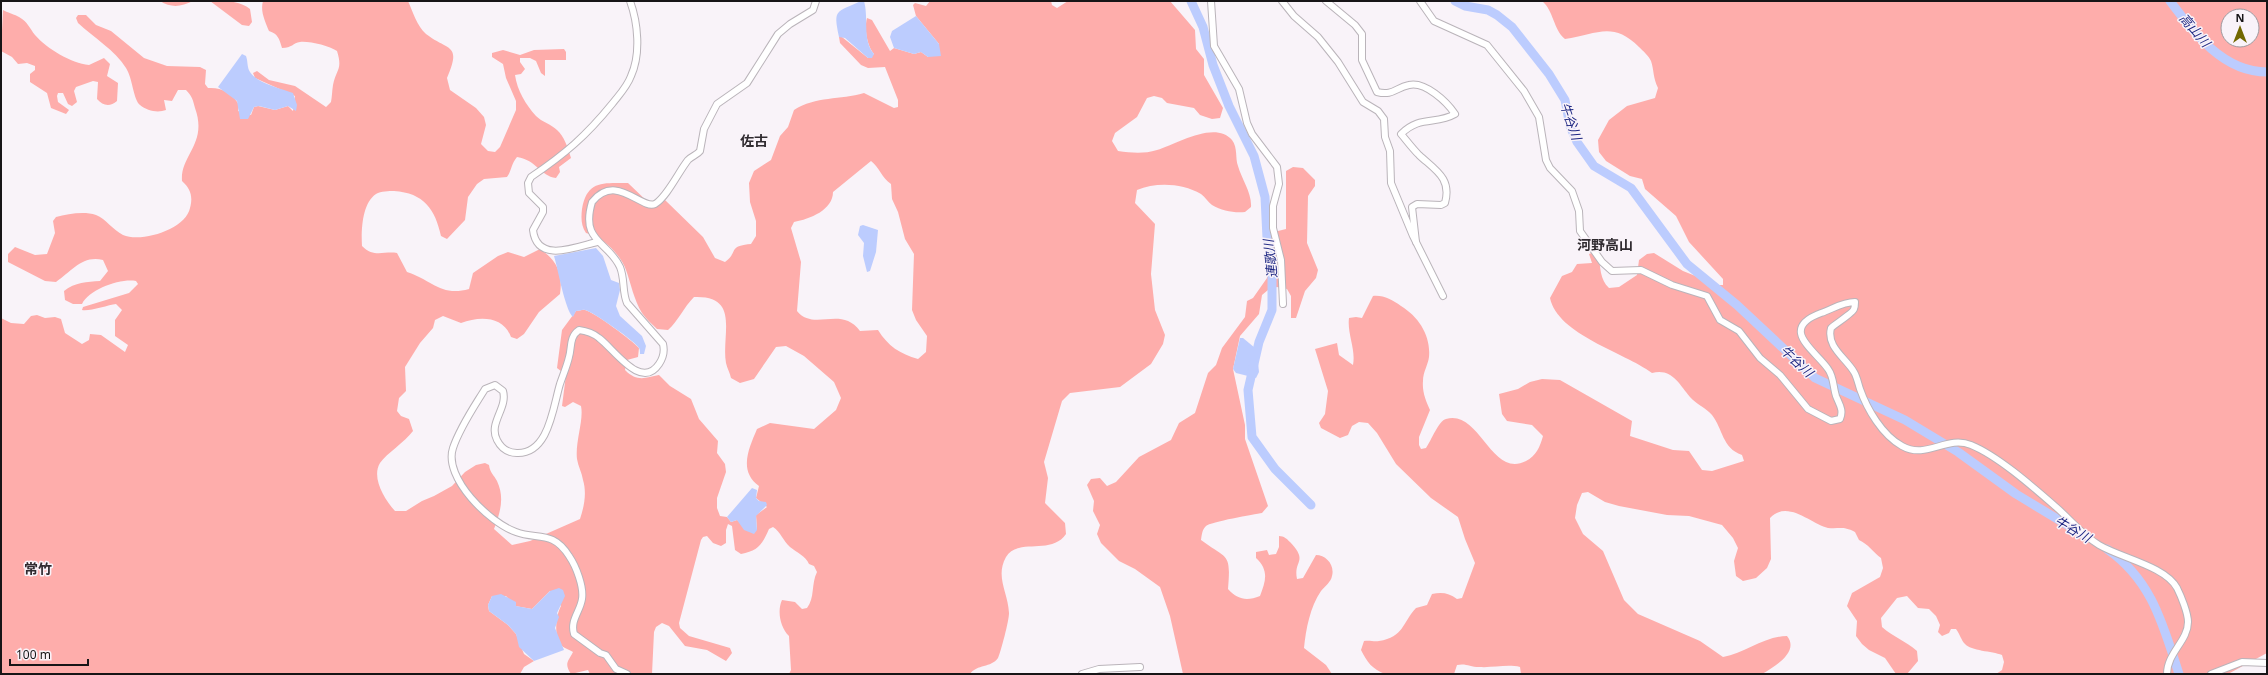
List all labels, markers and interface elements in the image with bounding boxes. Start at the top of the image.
north arrow [2220,8,2260,48]
water label: 高山川 [2175,9,2216,52]
text: N [2236,10,2244,25]
water label: 牛谷川 [1556,100,1587,144]
district label: 佐古 [740,131,768,150]
district label: 河野高山 [1577,235,1633,254]
water label: 連歌川 [1259,237,1281,279]
water label: 牛谷川 [1777,341,1819,382]
water label: 牛谷川 [2052,511,2096,548]
district label: 常竹 [24,559,52,578]
scale bar [10,641,88,667]
text: 100 m [16,646,51,663]

